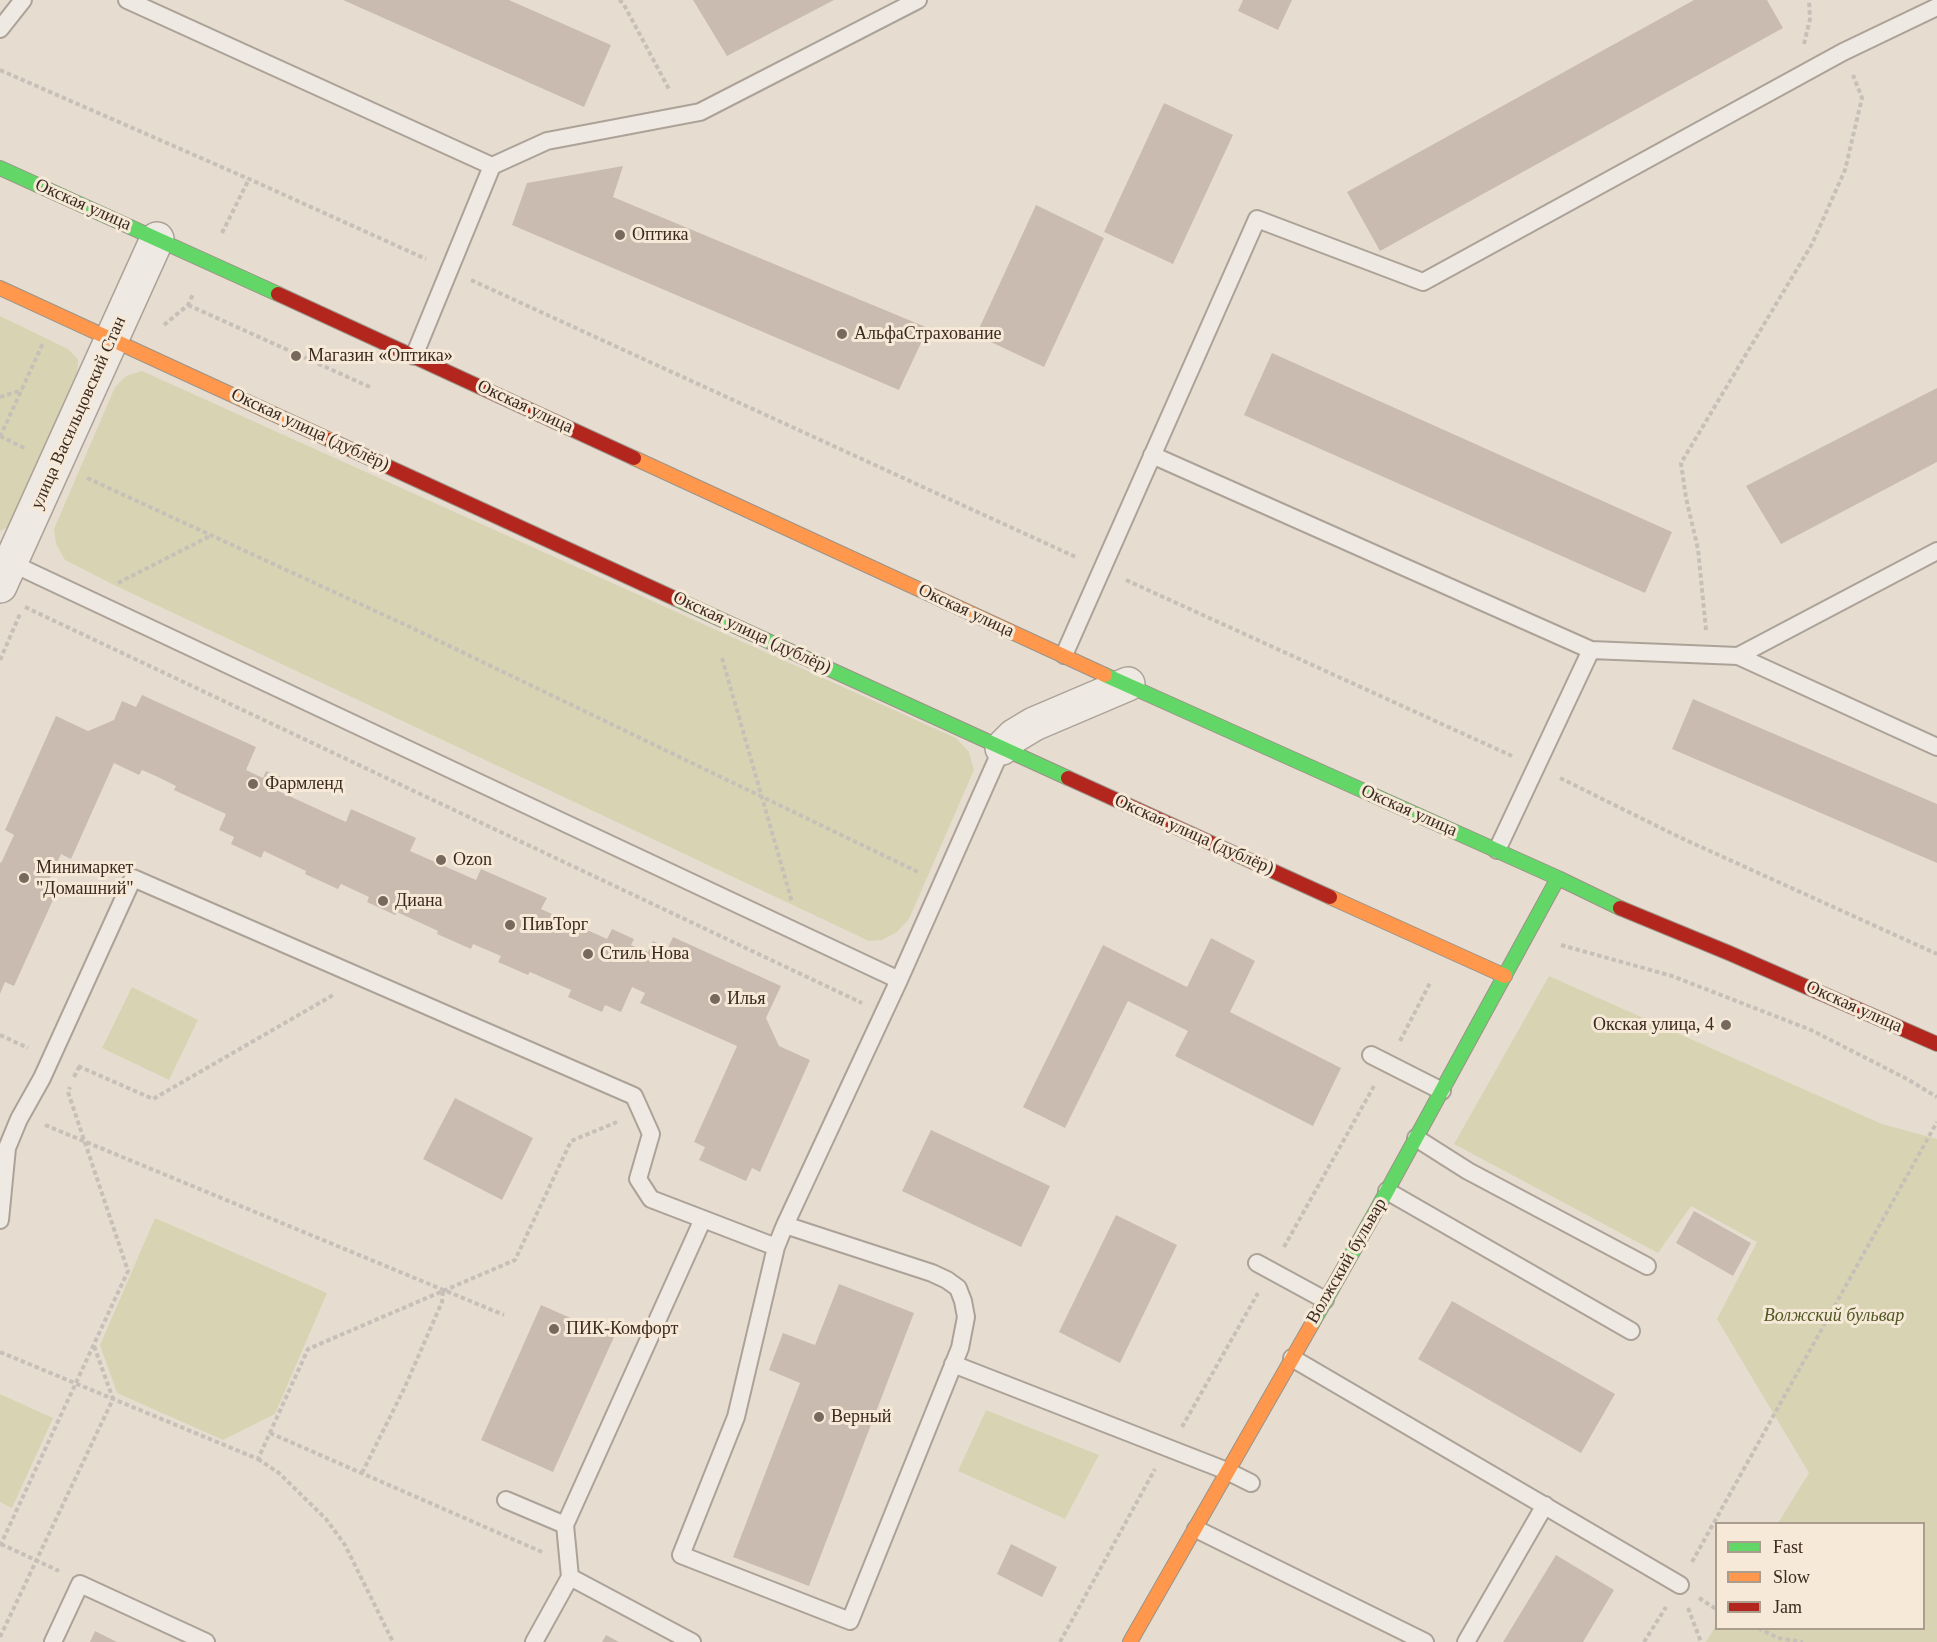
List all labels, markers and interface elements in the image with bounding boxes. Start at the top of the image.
street label: Окская улица [32,174,134,236]
place label: Оптика [632,224,689,246]
marker: Оптика [613,228,627,242]
street label: улица Васильцовский Стан [27,313,131,513]
place label: АльфаСтрахование [854,323,1002,345]
marker: АльфаСтрахование [835,327,849,341]
place label: Магазин «Оптика» [308,345,453,367]
marker: Магазин «Оптика» [289,349,303,363]
street label: Окская улица [474,375,576,439]
street label: Окская улица (дублёр) [227,384,393,476]
street label: Окская улица [915,579,1017,643]
street label: Окская улица (дублёр) [669,587,835,679]
place label: Фармленд [265,773,343,795]
marker: Фармленд [246,777,260,791]
street label: Окская улица [1358,780,1460,842]
street label: Окская улица (дублёр) [1111,790,1277,880]
place label: Ozon [453,849,492,871]
marker: Ozon [434,853,448,867]
place label: Минимаркет "Домашний" [36,857,134,900]
marker: Минимаркет "Домашний" [17,871,31,885]
place label: Диана [395,890,443,912]
marker: Диана [376,894,390,908]
place label: ПивТорг [522,914,588,936]
marker: ПивТорг [503,918,517,932]
place label: Стиль Нова [600,943,689,965]
marker: Стиль Нова [581,947,595,961]
street label: Окская улица [1803,976,1905,1038]
place label: Илья [727,988,765,1010]
marker: Илья [708,992,722,1006]
place label: Окская улица, 4 [1593,1014,1714,1036]
marker: Окская улица, 4 [1719,1018,1733,1032]
street label: Волжский бульвар [1302,1194,1392,1328]
park label: Волжский бульвар [1764,1305,1904,1327]
place label: ПИК-Комфорт [566,1318,678,1340]
marker: ПИК-Комфорт [547,1322,561,1336]
place label: Верный [831,1406,891,1428]
marker: Верный [812,1410,826,1424]
legend [1715,1522,1925,1630]
text: Fast [1773,1537,1803,1557]
text: Slow [1773,1567,1810,1587]
text: Jam [1773,1597,1802,1617]

